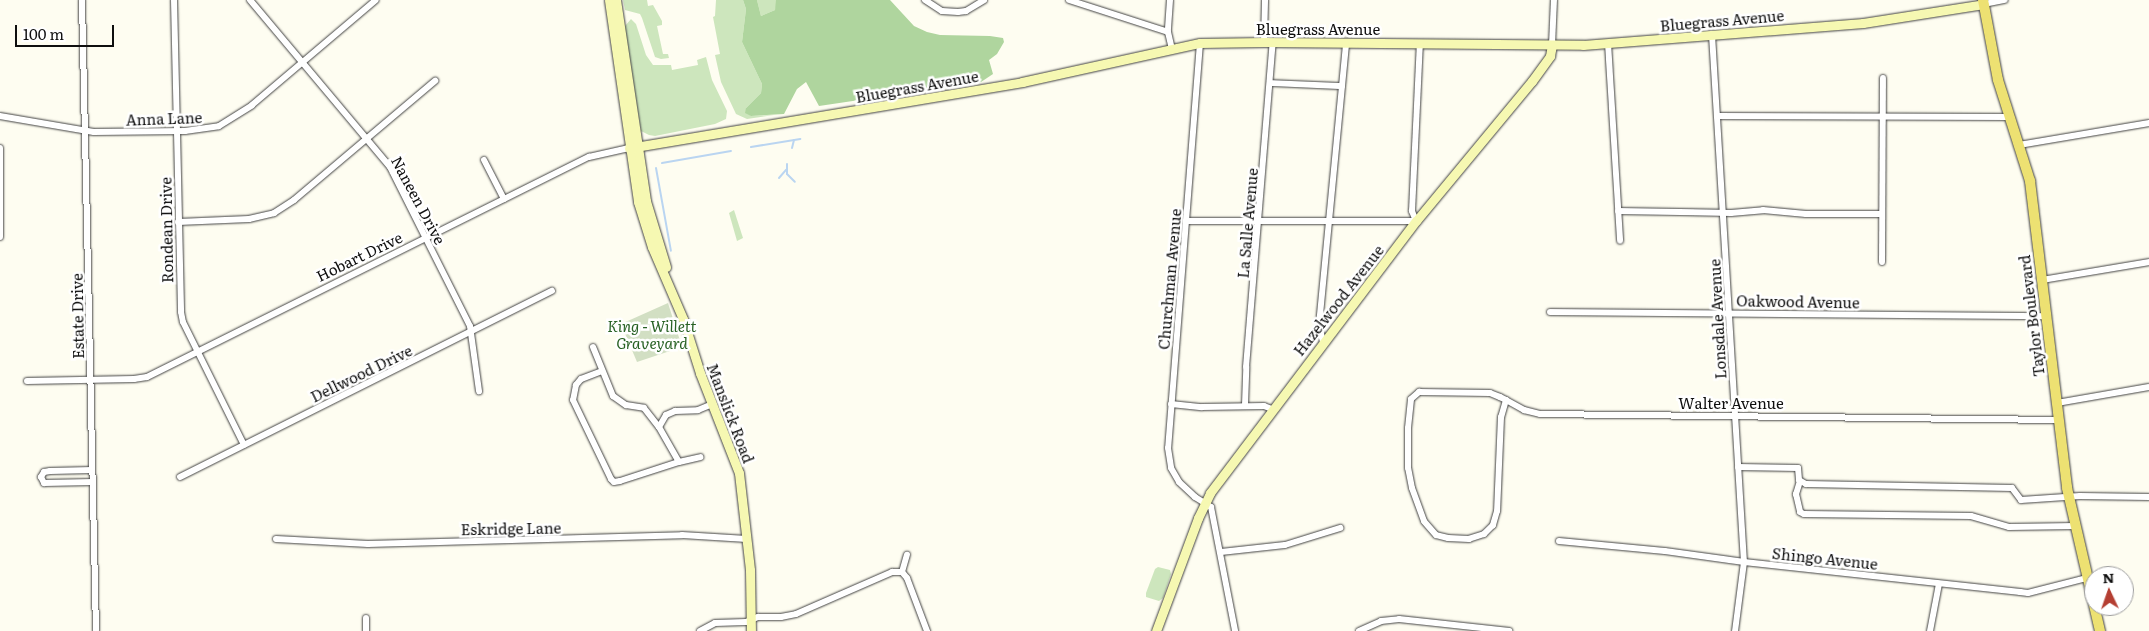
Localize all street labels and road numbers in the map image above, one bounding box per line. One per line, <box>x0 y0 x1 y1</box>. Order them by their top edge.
street label: Bluegrass Avenue <box>1659 6 1785 34</box>
street label: Bluegrass Avenue <box>1256 20 1380 38</box>
street label: Bluegrass Avenue <box>854 66 980 106</box>
street label: Anna Lane <box>125 108 203 128</box>
street label: Naneen Drive <box>388 153 450 247</box>
street label: La Salle Avenue <box>1233 167 1261 279</box>
street label: Rondean Drive <box>156 177 176 283</box>
street label: Churchman Avenue <box>1154 208 1184 350</box>
street label: Hobart Drive <box>313 227 405 285</box>
street label: Hazelwood Avenue <box>1289 241 1387 359</box>
street label: Taylor Boulevard <box>2015 254 2047 378</box>
street label: Lonsdale Avenue <box>1705 258 1729 380</box>
street label: Estate Drive <box>67 273 87 359</box>
street label: Oakwood Avenue <box>1736 291 1860 311</box>
street label: Dellwood Drive <box>307 341 415 405</box>
street label: Manslick Road <box>704 361 758 465</box>
street label: Walter Avenue <box>1678 394 1784 412</box>
street label: Eskridge Lane <box>461 518 561 538</box>
street label: Shingo Avenue <box>1771 543 1879 573</box>

